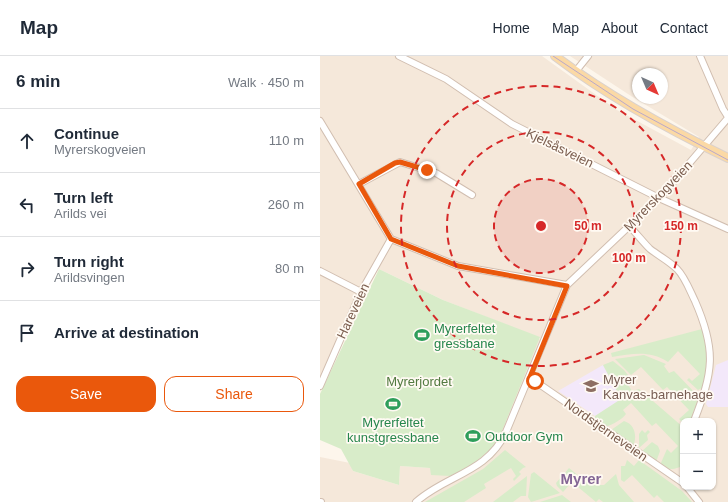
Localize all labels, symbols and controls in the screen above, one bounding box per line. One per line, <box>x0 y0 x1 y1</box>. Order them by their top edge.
text: Map <box>20 17 58 38</box>
text: Home <box>493 20 530 36</box>
text: Map <box>552 20 579 36</box>
text: About <box>601 20 638 36</box>
text: Contact <box>660 20 708 36</box>
north arrow <box>632 68 668 104</box>
text: 6 min <box>16 72 60 91</box>
text: Walk · 450 m <box>228 75 304 90</box>
text: Continue <box>54 125 119 142</box>
street label: Kjelsåsveien <box>524 125 596 171</box>
icon: ahead <box>16 130 38 152</box>
text: 110 m <box>269 133 304 148</box>
text: Myrerskogveien <box>54 142 146 157</box>
street label: Myrerskogveien <box>621 158 695 234</box>
route end <box>418 161 436 179</box>
text: Turn left <box>54 189 113 206</box>
icon: left <box>16 194 38 216</box>
text: 260 m <box>268 197 304 212</box>
text: Arilds vei <box>54 206 107 221</box>
centre of rings <box>534 219 548 233</box>
text: 50 m <box>574 219 602 233</box>
text: 150 m <box>664 219 698 233</box>
text: 100 m <box>612 251 646 265</box>
text: Turn right <box>54 253 124 270</box>
icon: right <box>16 258 38 280</box>
text: 80 m <box>275 261 304 276</box>
text: Arildsvingen <box>54 270 125 285</box>
street label: Hareveien <box>334 281 372 341</box>
place label: Myrerfeltet gressbane <box>434 321 496 351</box>
icon: arrive <box>16 322 38 344</box>
text: Arrive at destination <box>54 324 199 341</box>
sports icon: Myrerfeltet gressbane <box>413 326 431 344</box>
route start <box>526 372 544 390</box>
place label: Myrer Kanvas-barnehage <box>603 372 713 402</box>
park label: Myrerjordet <box>386 374 452 389</box>
button: Save <box>16 376 156 412</box>
button: Share <box>164 376 304 412</box>
school or university icon: Myrer Kanvas-barnehage <box>582 377 600 395</box>
sports icon: Myrerfeltet kunstgressbane <box>384 395 402 413</box>
street label: Nordstjerneveien <box>561 396 651 464</box>
place label: Myrerfeltet kunstgressbane <box>347 415 439 445</box>
map controls <box>680 418 716 490</box>
button: + <box>680 418 716 454</box>
sports icon: Outdoor Gym <box>464 427 482 445</box>
place label: Outdoor Gym <box>485 429 563 444</box>
button: − <box>680 454 716 490</box>
district label: Myrer <box>561 470 602 487</box>

